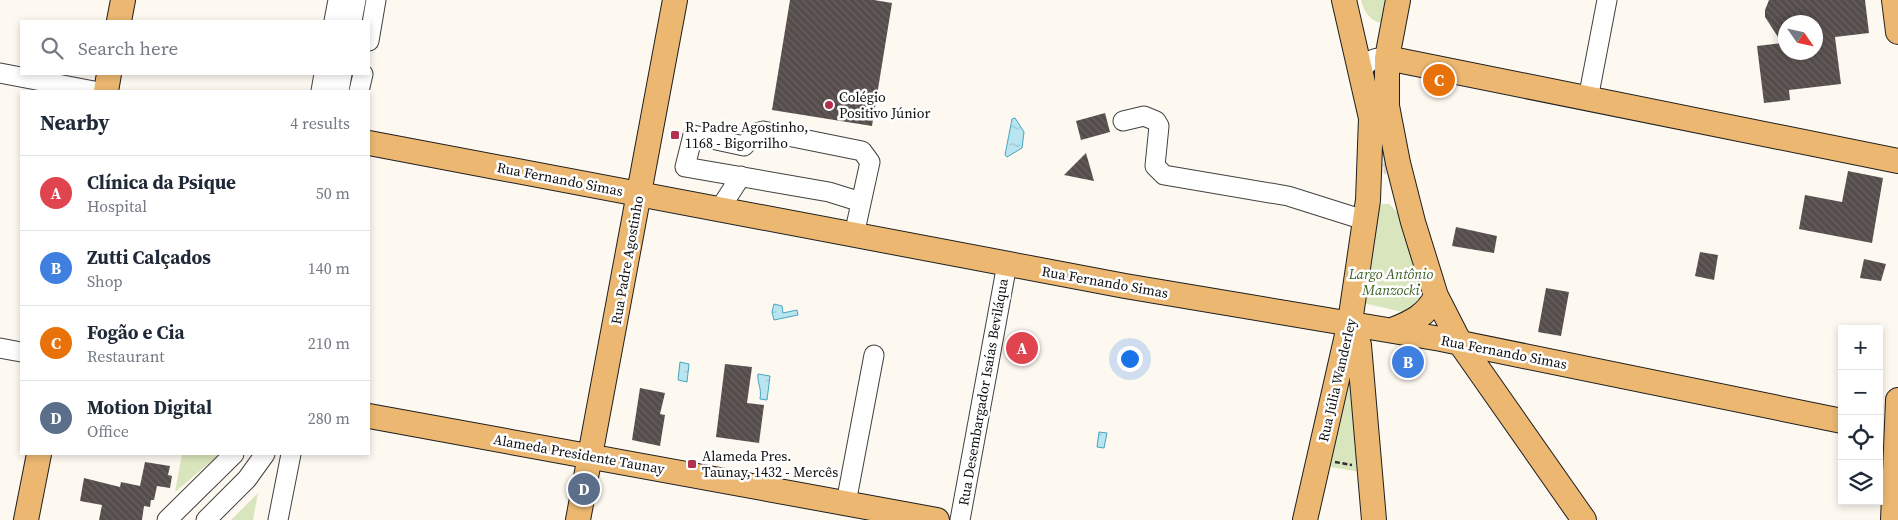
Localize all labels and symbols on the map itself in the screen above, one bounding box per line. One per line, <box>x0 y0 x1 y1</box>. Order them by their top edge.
north arrow <box>1778 15 1823 60</box>
pin: C <box>1423 61 1455 99</box>
place label: Colégio Positivo Júnior <box>839 87 930 123</box>
marker: Colégio Positivo Júnior <box>823 99 835 111</box>
place label: R. Padre Agostinho, 1168 - Bigorrilho <box>685 117 808 153</box>
marker: R. Padre Agostinho, 1168 - Bigorrilho <box>669 129 681 141</box>
street label: Rua Fernando Simas <box>495 157 625 201</box>
street label: Rua Padre Agostinho <box>606 194 648 326</box>
street label: Rua Fernando Simas <box>1040 261 1170 303</box>
park label: Largo Antônio Manzocki <box>1348 264 1433 300</box>
street label: Rua Desembargador Isaías Beviláqua <box>953 276 1013 507</box>
street label: Rua Júlia Wanderley <box>1313 316 1361 444</box>
pin: A <box>1006 329 1038 367</box>
street label: Rua Fernando Simas <box>1439 330 1569 374</box>
pin: B <box>1392 343 1424 381</box>
your location <box>1117 346 1143 372</box>
street label: Alameda Presidente Taunay <box>492 429 667 479</box>
place label: Alameda Pres. Taunay, 1432 - Mercês <box>702 446 838 482</box>
marker: Alameda Pres. Taunay, 1432 - Mercês <box>686 458 698 470</box>
pin: D <box>568 470 600 508</box>

